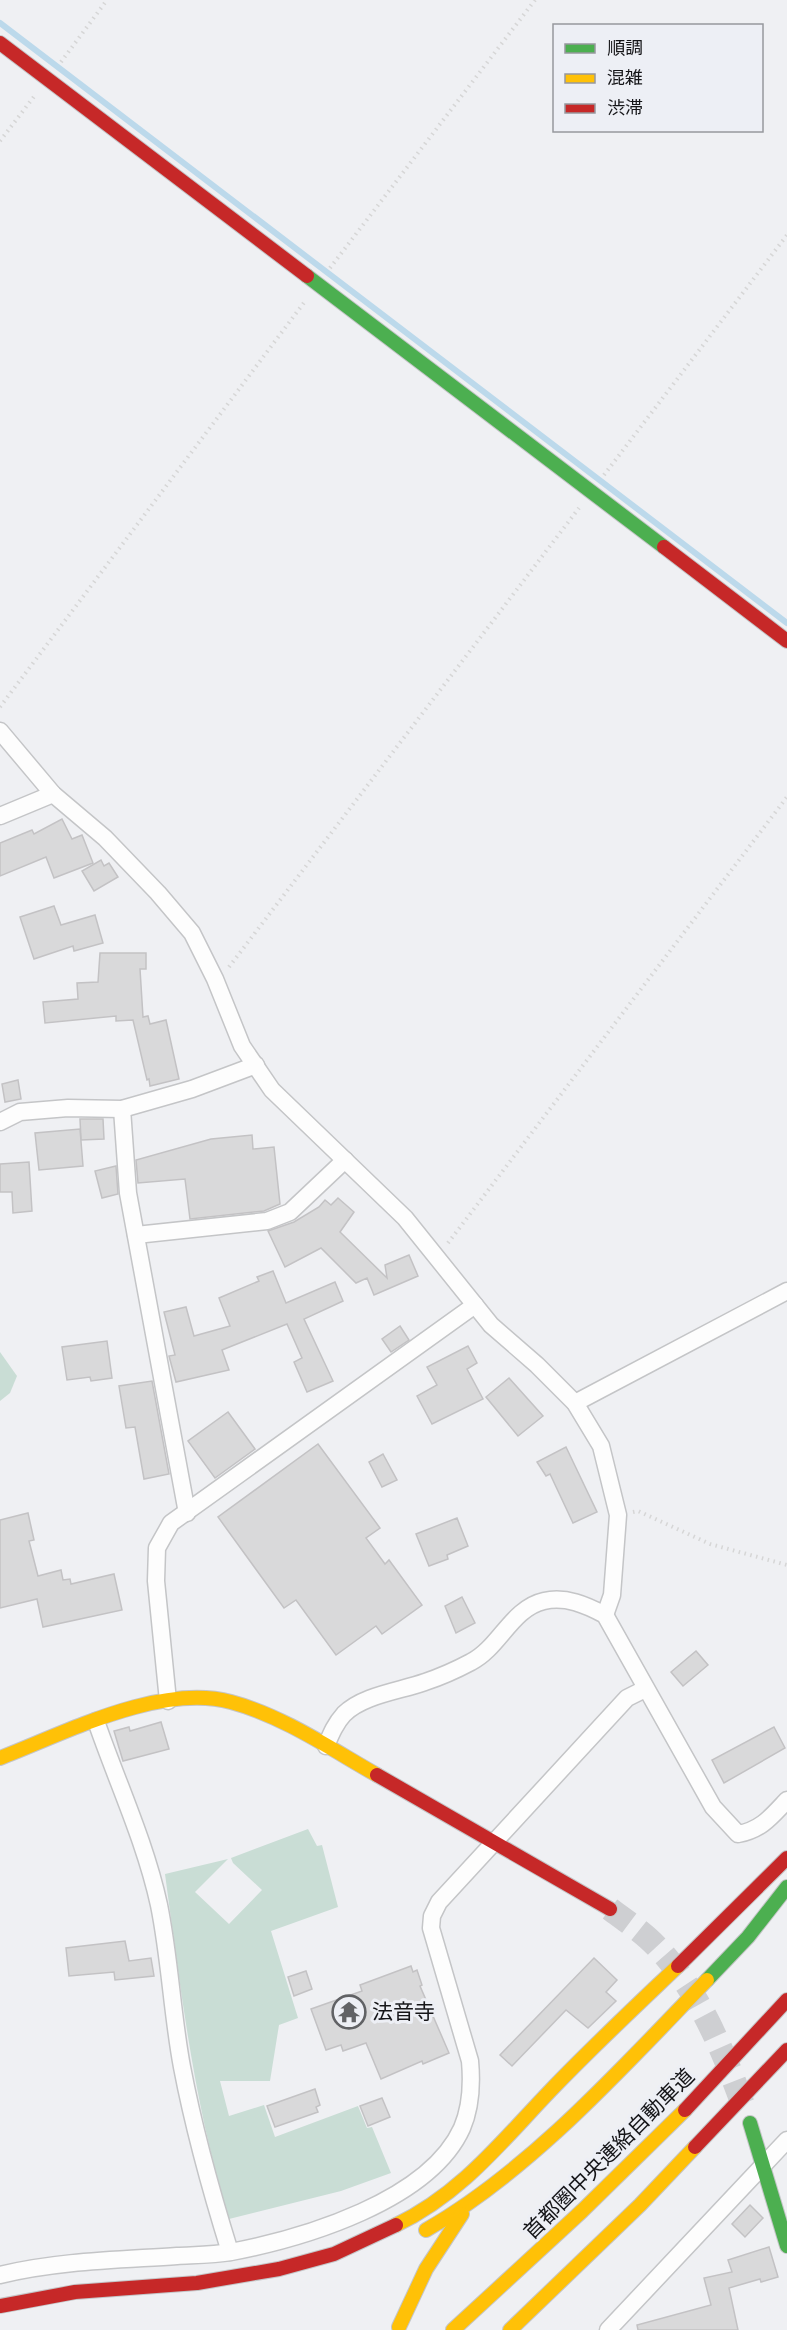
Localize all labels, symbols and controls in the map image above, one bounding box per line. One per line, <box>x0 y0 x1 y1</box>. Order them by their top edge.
legend <box>553 24 763 132</box>
text: 順調 <box>607 36 643 61</box>
text: 混雑 <box>607 66 643 91</box>
text: 渋滞 <box>607 96 643 121</box>
temple icon: 法音寺 <box>331 1994 367 2030</box>
place label: 法音寺 <box>372 1997 435 2027</box>
street label: 首都圏中央連絡自動車道 <box>517 2062 701 2246</box>

